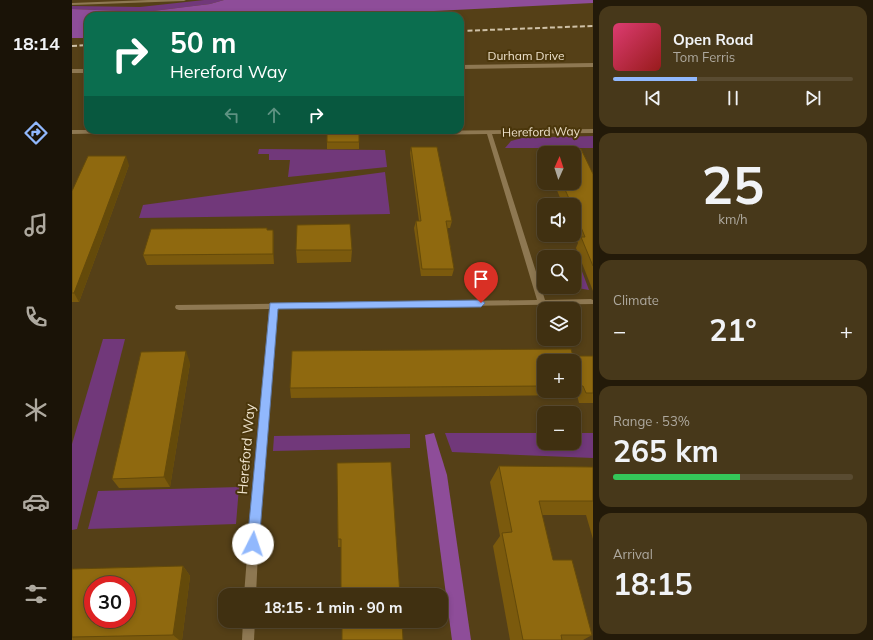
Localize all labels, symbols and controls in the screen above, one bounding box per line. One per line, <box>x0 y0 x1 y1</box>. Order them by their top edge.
text: 50 m <box>170 25 236 60</box>
icon: right <box>104 28 156 80</box>
text: Open Road <box>673 30 753 49</box>
text: 18:14 <box>12 32 60 55</box>
street label: Durham Drive <box>487 48 565 63</box>
text: Tom Ferris <box>673 49 735 65</box>
text: Hereford Way <box>170 60 287 83</box>
icon: previous <box>642 87 664 109</box>
icon: pause <box>722 87 744 109</box>
icon: next <box>802 87 824 109</box>
icon: left <box>221 104 243 126</box>
icon: ahead <box>263 104 285 126</box>
icon: right <box>305 104 327 126</box>
icon: directions <box>22 119 50 147</box>
street label: Hereford Way <box>502 123 581 140</box>
north arrow <box>537 146 581 190</box>
map controls <box>537 146 581 450</box>
text: 25 <box>702 152 764 217</box>
button: sound <box>537 198 581 242</box>
icon: music <box>22 211 50 239</box>
text: km/h <box>718 211 748 227</box>
button: search <box>537 250 581 294</box>
pin <box>464 262 498 303</box>
icon: arrive <box>470 268 492 290</box>
text: Climate <box>613 292 659 308</box>
button: layers <box>537 302 581 346</box>
icon: phone <box>22 303 50 331</box>
text: 21° <box>709 311 757 349</box>
text: − <box>613 317 626 345</box>
text: + <box>840 317 853 345</box>
button: + <box>537 354 581 398</box>
icon: climate <box>22 396 50 424</box>
street label: Hereford Way <box>233 402 259 495</box>
button: − <box>537 406 581 450</box>
text: Range · 53% <box>613 413 690 429</box>
text: 265 km <box>613 432 719 470</box>
icon: car <box>22 488 50 516</box>
position arrow <box>232 523 274 565</box>
text: Arrival <box>613 546 653 562</box>
text: 18:15 <box>613 565 692 603</box>
speed limit sign: 30 <box>84 576 136 628</box>
icon: filters <box>22 580 50 608</box>
text: 18:15 · 1 min · 90 m <box>264 598 402 617</box>

